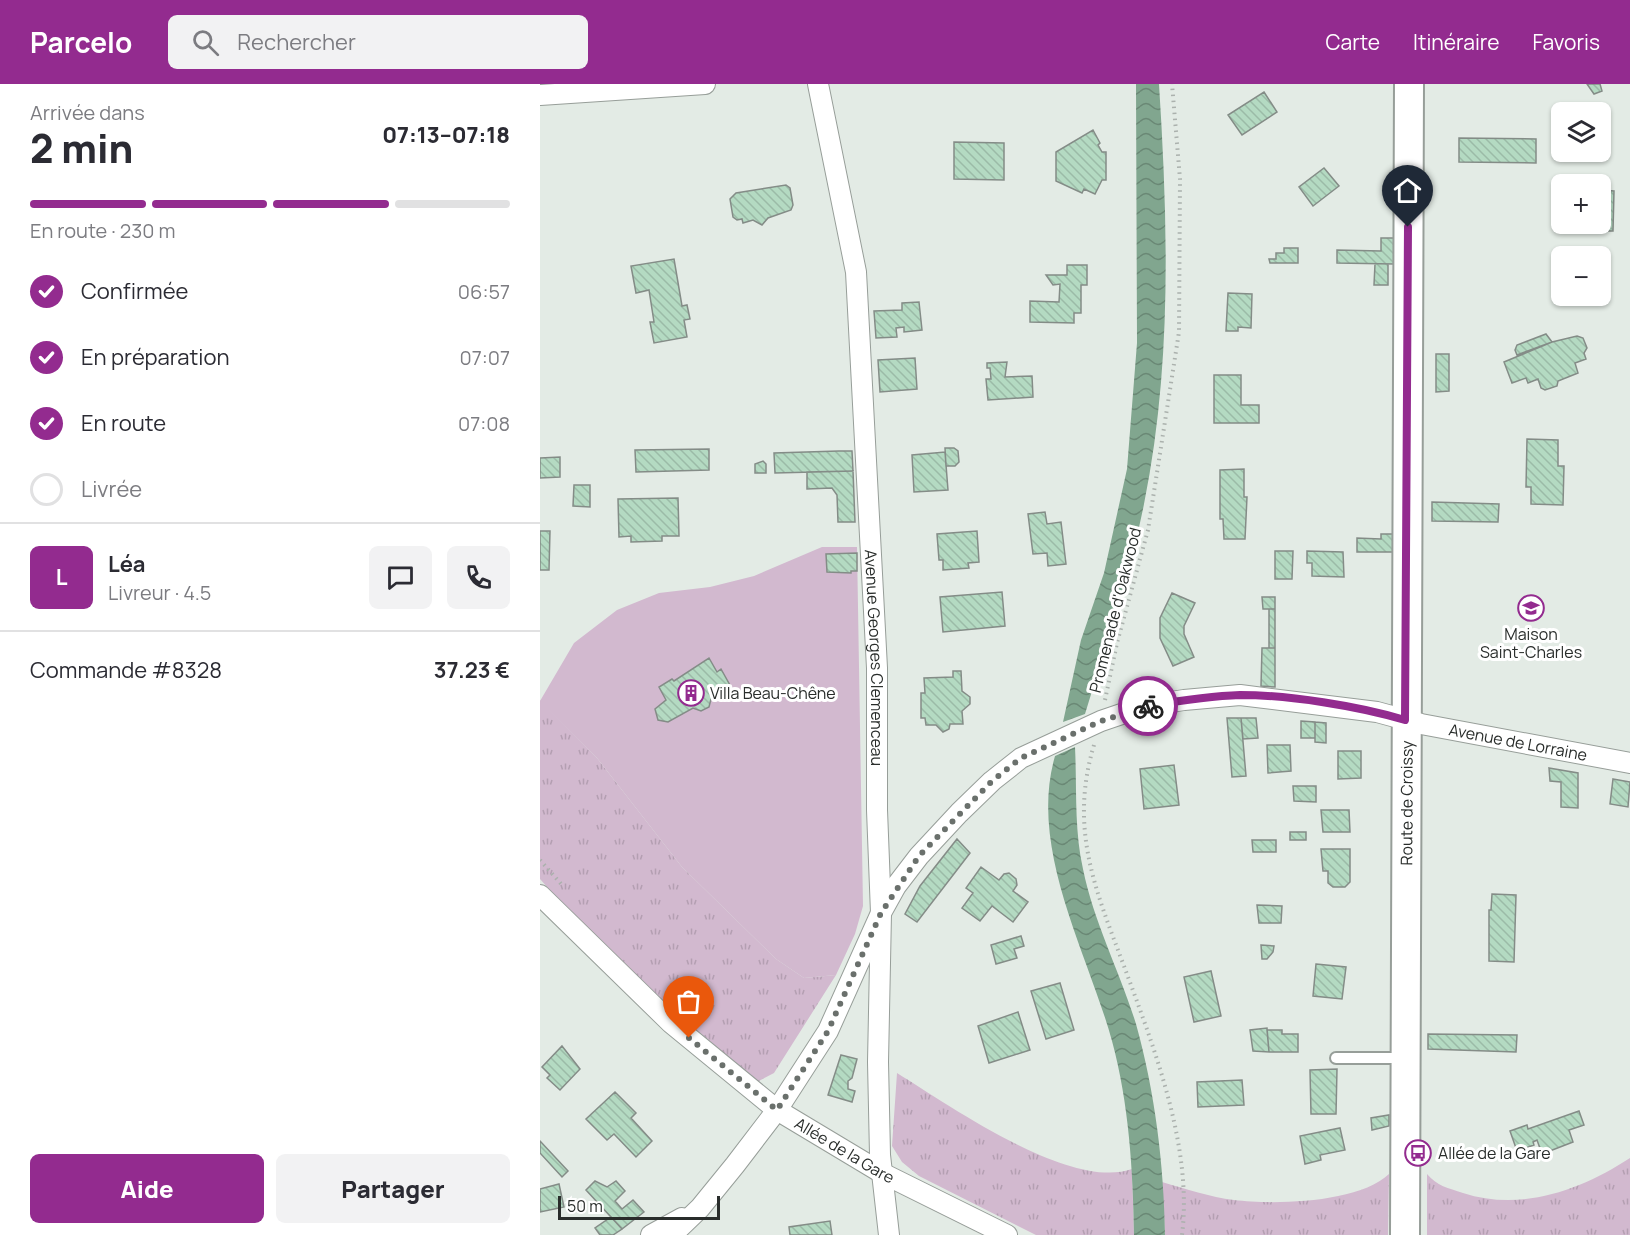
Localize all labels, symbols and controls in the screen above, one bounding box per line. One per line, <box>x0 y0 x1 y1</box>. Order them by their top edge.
search box <box>168 15 588 69</box>
text: Parcelo <box>30 23 132 61</box>
icon: search <box>189 26 222 59</box>
text: Rechercher <box>237 27 356 57</box>
text: Carte <box>1326 28 1380 56</box>
text: Itinéraire <box>1413 28 1499 56</box>
text: Favoris <box>1532 28 1600 56</box>
text: Arrivée dans <box>30 99 145 126</box>
map controls <box>1551 102 1611 306</box>
button: layers <box>1551 102 1611 162</box>
text: 07:13–07:18 <box>382 120 510 150</box>
text: 2 min <box>30 121 133 175</box>
pin <box>1382 165 1433 227</box>
icon: home <box>1391 174 1424 207</box>
button: + <box>1551 174 1611 234</box>
text: En route · 230 m <box>30 217 175 244</box>
button: − <box>1551 246 1611 306</box>
icon: check <box>30 275 63 308</box>
text: Confirmée <box>81 276 188 306</box>
text: 06:57 <box>458 278 510 305</box>
icon: check <box>30 341 63 374</box>
text: En préparation <box>81 342 229 372</box>
text: 07:07 <box>460 344 510 371</box>
icon: check <box>30 407 63 440</box>
text: En route <box>81 408 166 438</box>
text: 07:08 <box>458 410 510 437</box>
text: Livrée <box>81 474 142 504</box>
street label: Promenade d'Oakwood <box>1084 525 1146 695</box>
button: chat <box>369 546 432 609</box>
button: phone <box>447 546 510 609</box>
text: Léa <box>108 549 145 579</box>
street label: Avenue Georges Clemenceau <box>860 549 888 766</box>
text: L <box>56 562 67 592</box>
text: Livreur · 4.5 <box>108 579 211 606</box>
school or university icon: Maison Saint-Charles <box>1516 593 1546 623</box>
place label: Maison Saint-Charles <box>1480 623 1582 663</box>
text: Commande #8328 <box>30 655 222 685</box>
text: 37.23 € <box>434 655 510 685</box>
courier <box>1118 676 1178 736</box>
building icon: Villa Beau-Chêne <box>676 678 706 708</box>
place label: Villa Beau-Chêne <box>710 682 836 704</box>
icon: bike <box>1132 690 1165 723</box>
street label: Avenue de Lorraine <box>1447 718 1589 766</box>
street label: Route de Croissy <box>1395 740 1418 866</box>
pin <box>663 976 714 1038</box>
icon: bag <box>672 985 705 1018</box>
street label: Allée de la Gare <box>791 1112 898 1188</box>
bus stop icon: Allée de la Gare <box>1403 1138 1433 1168</box>
place label: Allée de la Gare <box>1438 1142 1551 1164</box>
button: Aide <box>30 1154 264 1223</box>
button: Partager <box>276 1154 510 1223</box>
scale bar <box>558 1193 720 1220</box>
text: 50 m <box>567 1195 603 1217</box>

